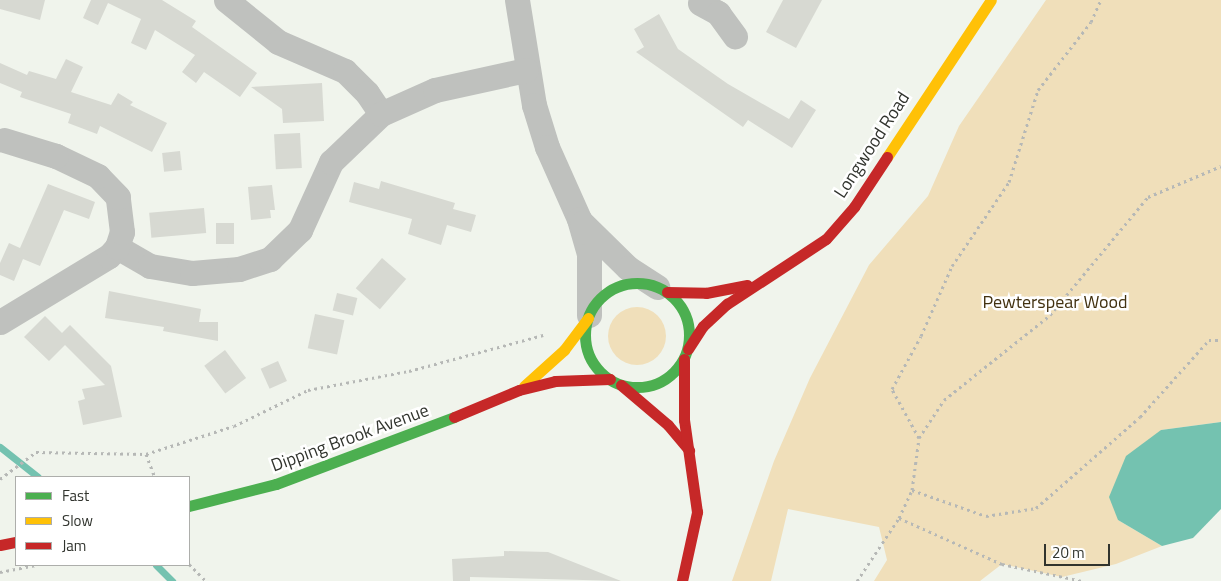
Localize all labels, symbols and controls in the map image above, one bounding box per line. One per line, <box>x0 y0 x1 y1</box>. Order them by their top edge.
street label: Longwood Road <box>830 88 914 202</box>
park label: Pewterspear Wood <box>982 291 1128 313</box>
street label: Dipping Brook Avenue <box>268 399 432 477</box>
legend <box>15 476 190 566</box>
text: Fast <box>62 484 89 507</box>
text: Slow <box>62 509 93 532</box>
text: Jam <box>62 534 86 557</box>
scale bar <box>1046 534 1112 566</box>
text: 20 m <box>1052 541 1085 564</box>

